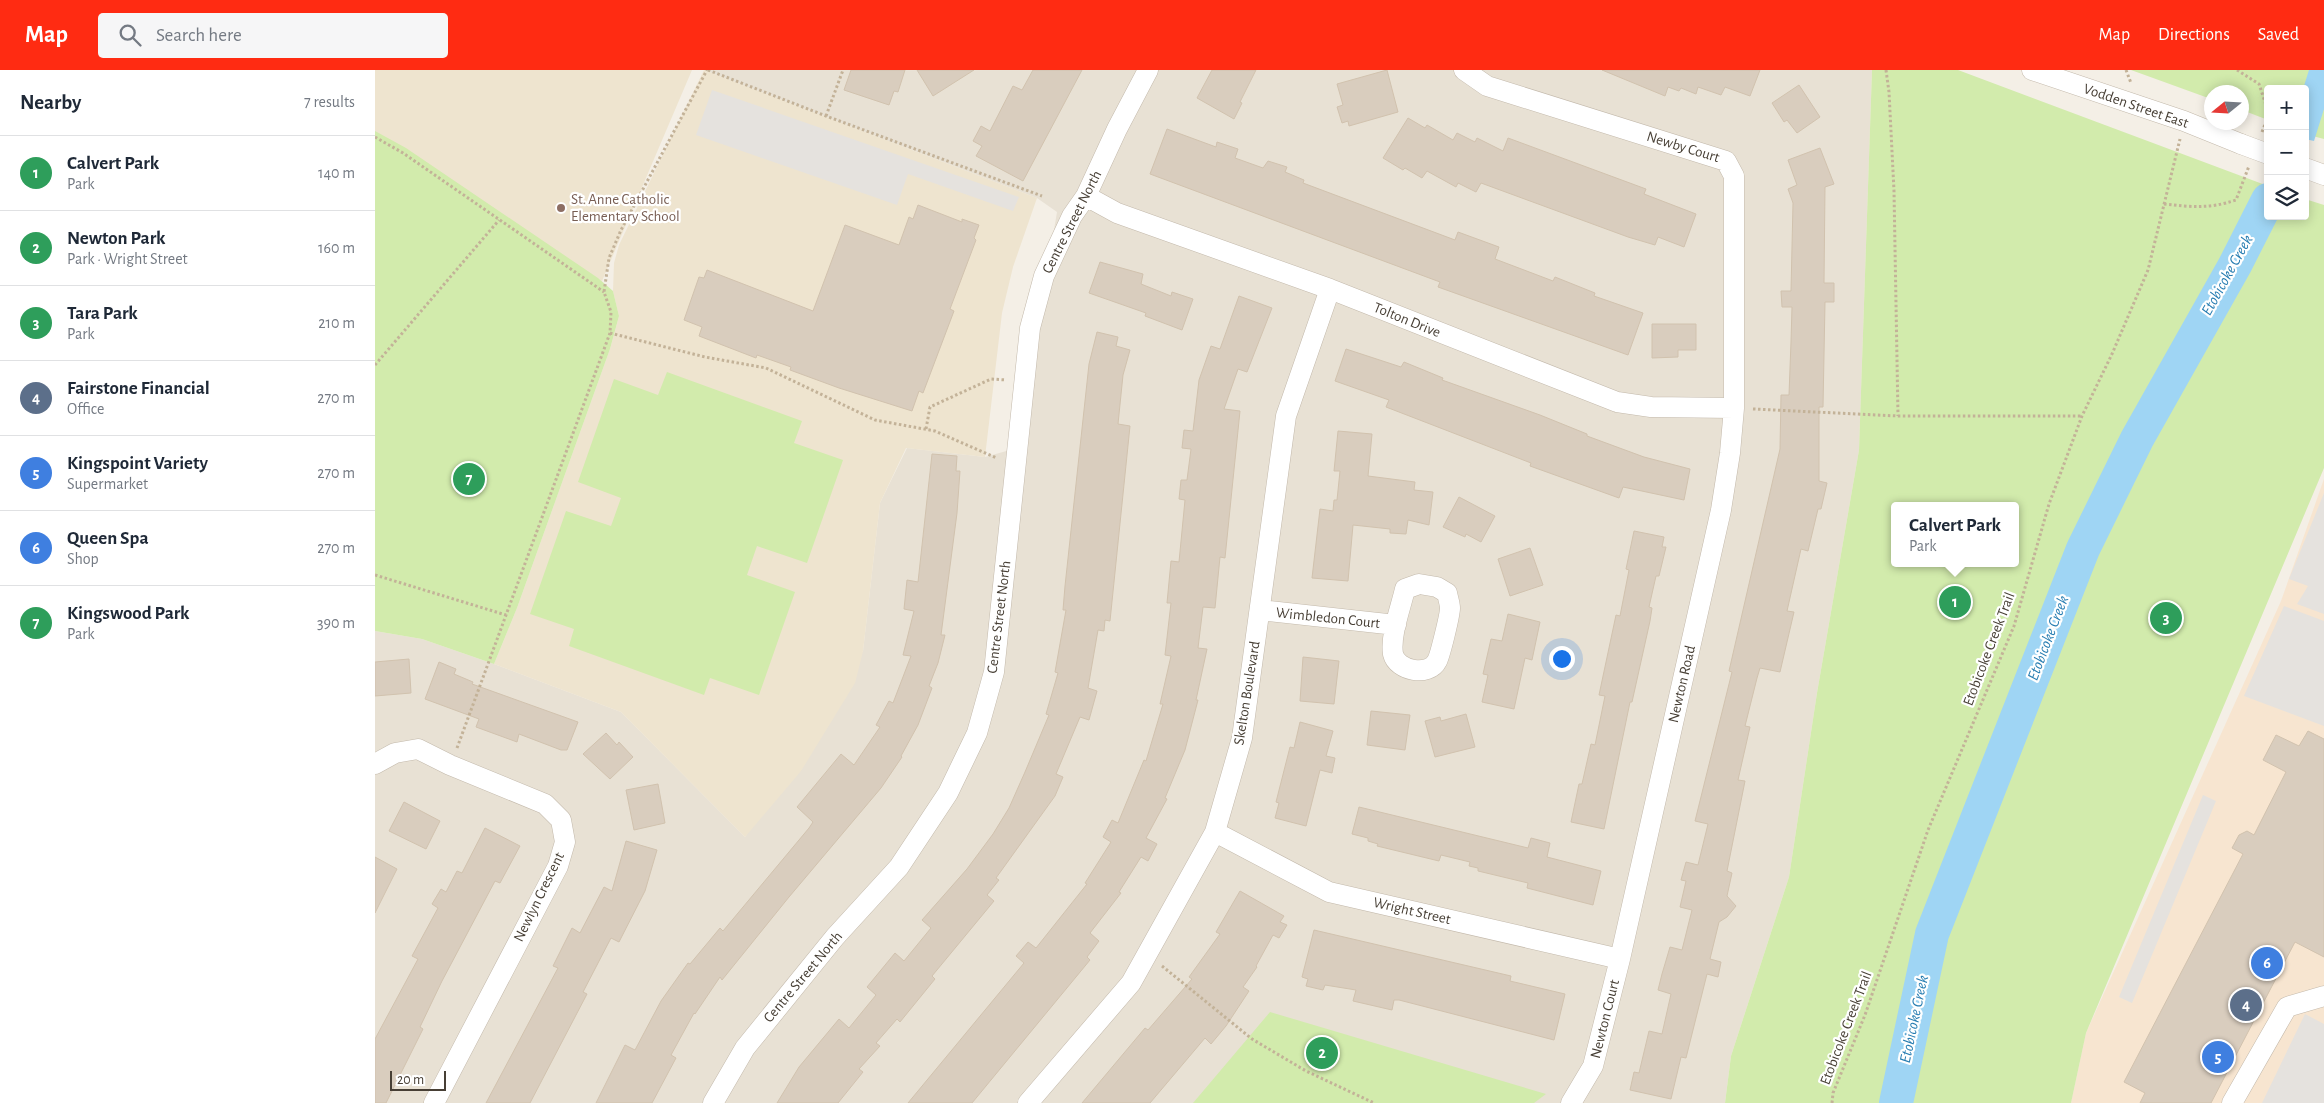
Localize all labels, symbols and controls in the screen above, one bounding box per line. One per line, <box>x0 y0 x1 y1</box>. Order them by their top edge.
search box <box>98 13 448 58</box>
icon: search <box>116 21 144 49</box>
text: Map <box>25 23 68 47</box>
text: Search here <box>156 26 242 45</box>
text: Map <box>2099 26 2130 44</box>
text: Directions <box>2158 26 2230 44</box>
text: Saved <box>2258 26 2299 44</box>
street label: Vodden Street East <box>2082 81 2191 131</box>
north arrow <box>2204 85 2249 130</box>
map controls <box>2264 85 2309 220</box>
button: + <box>2264 85 2309 130</box>
text: Nearby <box>20 92 81 113</box>
text: 7 results <box>304 94 355 110</box>
street label: Newby Court <box>1645 129 1721 165</box>
button: − <box>2264 130 2309 175</box>
text: Calvert Park <box>67 154 159 173</box>
text: 1 <box>33 165 39 181</box>
text: 140 m <box>318 165 355 181</box>
street label: Centre Street North <box>1040 168 1104 276</box>
button: layers <box>2264 175 2309 220</box>
text: Park <box>67 176 95 192</box>
place label: St. Anne Catholic Elementary School <box>571 192 680 224</box>
marker: St. Anne Catholic Elementary School <box>555 202 567 214</box>
text: Newton Park <box>67 229 165 248</box>
water label: Etobicoke Creek <box>2198 232 2256 318</box>
text: 2 <box>32 240 40 256</box>
text: 160 m <box>318 240 355 256</box>
text: Park · Wright Street <box>67 251 188 267</box>
street label: Tolton Drive <box>1371 300 1443 340</box>
text: Tara Park <box>67 304 138 323</box>
text: 3 <box>33 315 39 331</box>
text: 210 m <box>318 315 355 331</box>
text: Park <box>67 326 95 342</box>
text: Fairstone Financial <box>67 379 210 398</box>
text: 4 <box>32 390 40 406</box>
text: 270 m <box>317 390 355 406</box>
text: Office <box>67 401 104 417</box>
text: Kingspoint Variety <box>67 454 208 473</box>
pin: 7 <box>453 460 485 498</box>
text: 5 <box>33 465 39 481</box>
text: 270 m <box>317 465 355 481</box>
text: Supermarket <box>67 476 148 492</box>
popup <box>1891 502 2019 567</box>
text: Calvert Park <box>1909 516 2001 535</box>
text: Queen Spa <box>67 529 149 548</box>
text: Park <box>1909 538 1937 554</box>
text: 6 <box>32 540 40 556</box>
text: 270 m <box>317 540 355 556</box>
text: Shop <box>67 551 99 567</box>
street label: Centre Street North <box>985 560 1013 674</box>
pin: 1 <box>1939 583 1971 621</box>
street label: Etobicoke Creek Trail <box>1960 590 2018 708</box>
water label: Etobicoke Creek <box>2025 593 2071 683</box>
pin: 3 <box>2150 599 2182 637</box>
text: Kingswood Park <box>67 604 190 623</box>
street label: Wimbledon Court <box>1275 605 1381 631</box>
text: 7 <box>33 615 39 631</box>
text: 390 m <box>317 615 355 631</box>
text: Park <box>67 626 95 642</box>
street label: Skelton Boulevard <box>1231 640 1263 746</box>
street label: Newton Road <box>1666 644 1698 724</box>
your location <box>1549 646 1575 672</box>
street label: Newlyn Crescent <box>511 850 567 944</box>
street label: Wright Street <box>1372 895 1452 927</box>
street label: Centre Street North <box>761 929 845 1025</box>
pin: 6 <box>2251 944 2283 982</box>
street label: Etobicoke Creek Trail <box>1817 969 1875 1087</box>
water label: Etobicoke Creek <box>1897 974 1931 1064</box>
street label: Newton Court <box>1588 978 1622 1060</box>
pin: 4 <box>2230 986 2262 1024</box>
pin: 2 <box>1306 1034 1338 1072</box>
pin: 5 <box>2202 1038 2234 1076</box>
scale bar <box>390 1068 446 1091</box>
text: 20 m <box>397 1073 424 1087</box>

